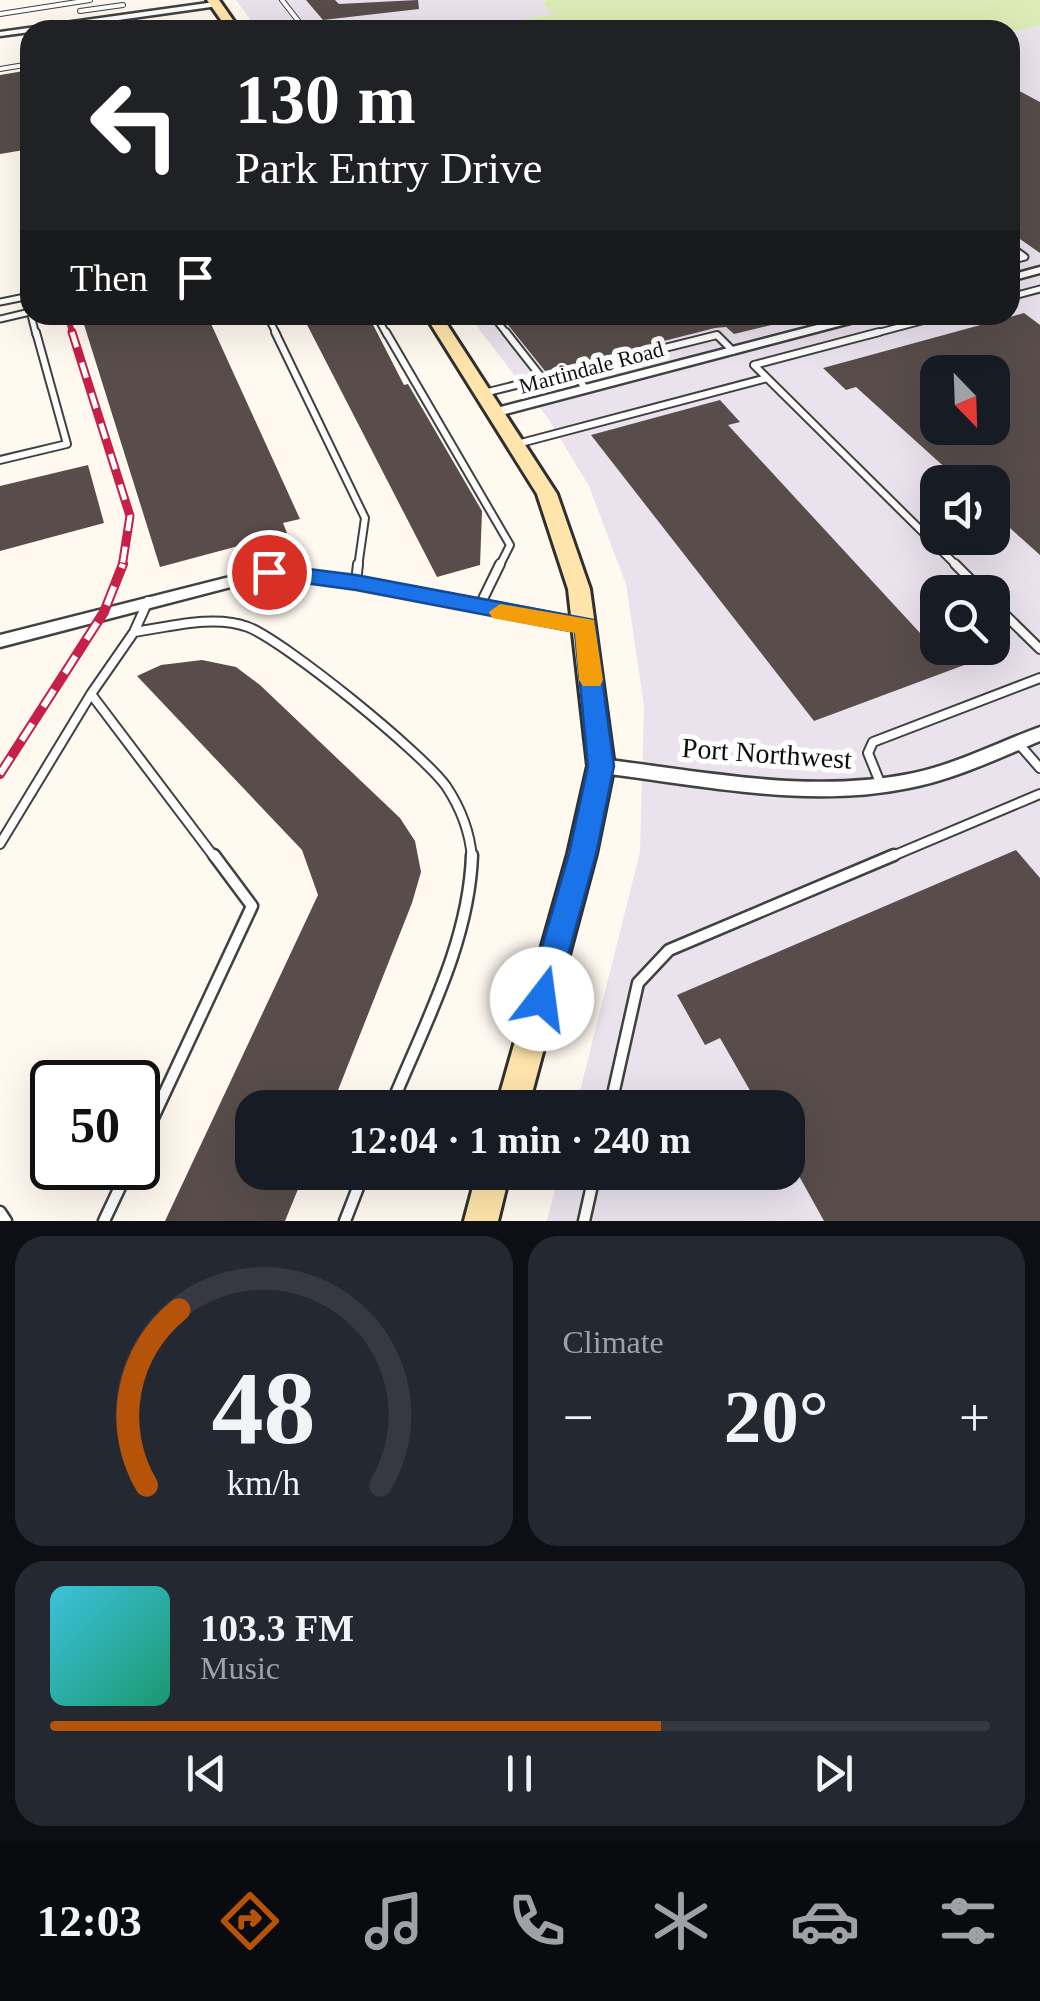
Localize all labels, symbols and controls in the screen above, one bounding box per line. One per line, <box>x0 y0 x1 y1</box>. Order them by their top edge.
icon: left <box>70 60 200 190</box>
text: 130 m <box>235 61 416 138</box>
text: Park Entry Drive <box>235 143 542 193</box>
icon: arrive <box>168 250 223 305</box>
text: Then <box>70 257 148 299</box>
street label: Martindale Road <box>516 336 666 399</box>
north arrow <box>920 355 1010 445</box>
map controls <box>920 355 1010 665</box>
button: sound <box>920 465 1010 555</box>
pin <box>227 530 312 615</box>
icon: arrive <box>242 545 297 600</box>
button: search <box>920 575 1010 665</box>
street label: Port Northwest <box>681 732 853 775</box>
position arrow <box>490 947 594 1051</box>
speed limit sign: 50 <box>30 1060 160 1190</box>
text: 12:04 · 1 min · 240 m <box>349 1119 691 1161</box>
text: Climate <box>563 1324 664 1360</box>
text: 48 <box>212 1350 316 1465</box>
text: 20° <box>724 1375 829 1458</box>
text: − <box>563 1387 594 1448</box>
text: + <box>959 1387 990 1448</box>
text: km/h <box>227 1463 301 1503</box>
text: 103.3 FM <box>200 1607 354 1649</box>
text: Music <box>200 1650 280 1686</box>
icon: previous <box>179 1746 234 1801</box>
icon: pause <box>492 1746 547 1801</box>
icon: next <box>806 1746 861 1801</box>
icon: directions <box>215 1886 285 1956</box>
icon: music <box>359 1886 429 1956</box>
icon: phone <box>502 1886 572 1956</box>
icon: climate <box>646 1886 716 1956</box>
icon: car <box>790 1886 860 1956</box>
icon: filters <box>933 1886 1003 1956</box>
text: 12:03 <box>37 1896 142 1946</box>

